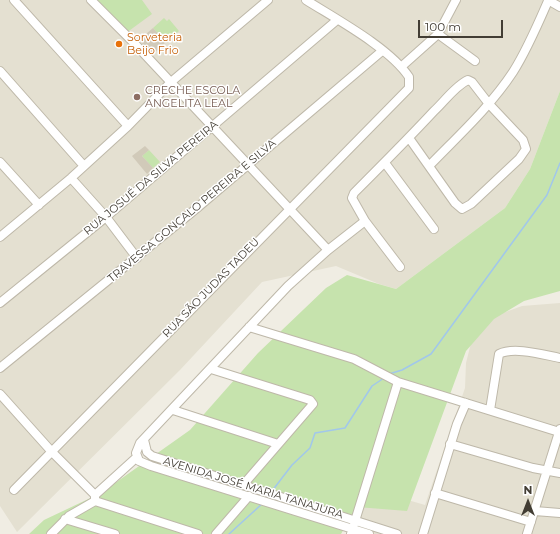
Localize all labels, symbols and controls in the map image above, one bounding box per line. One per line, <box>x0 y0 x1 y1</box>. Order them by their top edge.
scale bar <box>420 12 505 38</box>
text: 100 m <box>425 19 461 34</box>
place label: Sorveteria Beijo Frio <box>127 31 182 57</box>
marker: Sorveteria Beijo Frio <box>114 39 124 49</box>
place label: CRECHE ESCOLA ANGELITA LEAL <box>145 84 240 110</box>
marker: CRECHE ESCOLA ANGELITA LEAL <box>132 92 142 102</box>
street label: RUA JOSUÉ DA SILVA PEREIRA <box>81 118 221 238</box>
street label: TRAVESSA GONÇALO PEREIRA E SILVA <box>105 137 279 285</box>
street label: RUA SÃO JUDAS TADEU <box>160 235 262 341</box>
street label: AVENIDA JOSÉ MARIA TANAJURA <box>161 454 345 522</box>
north arrow <box>508 482 548 522</box>
text: N <box>524 483 532 497</box>

